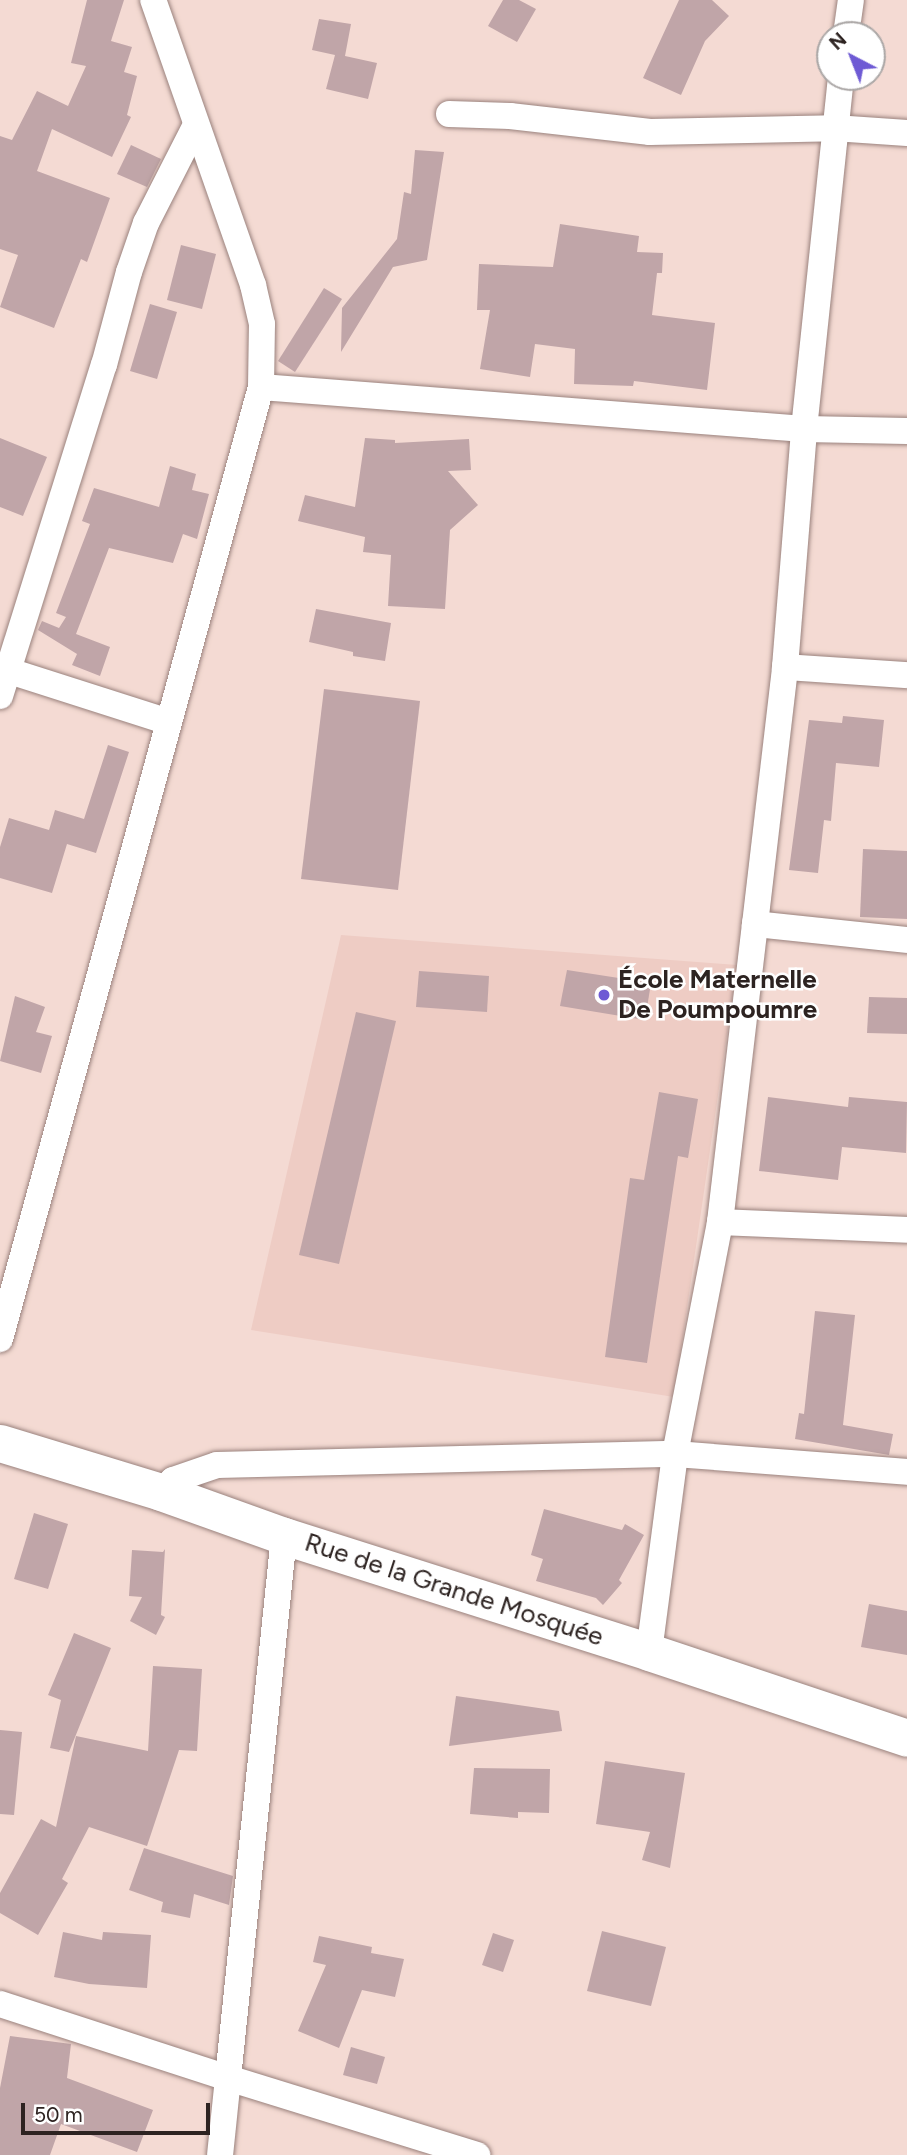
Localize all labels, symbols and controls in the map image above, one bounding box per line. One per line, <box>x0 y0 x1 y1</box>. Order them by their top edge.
north arrow <box>816 21 886 91</box>
text: N <box>825 28 851 55</box>
place label: École Maternelle De Poumpoumre <box>618 964 817 1026</box>
marker: École Maternelle De Poumpoumre <box>596 987 612 1003</box>
street label: Rue de la Grande Mosquée <box>301 1527 607 1653</box>
scale bar <box>24 2088 214 2132</box>
text: 50 m <box>34 2102 83 2127</box>

